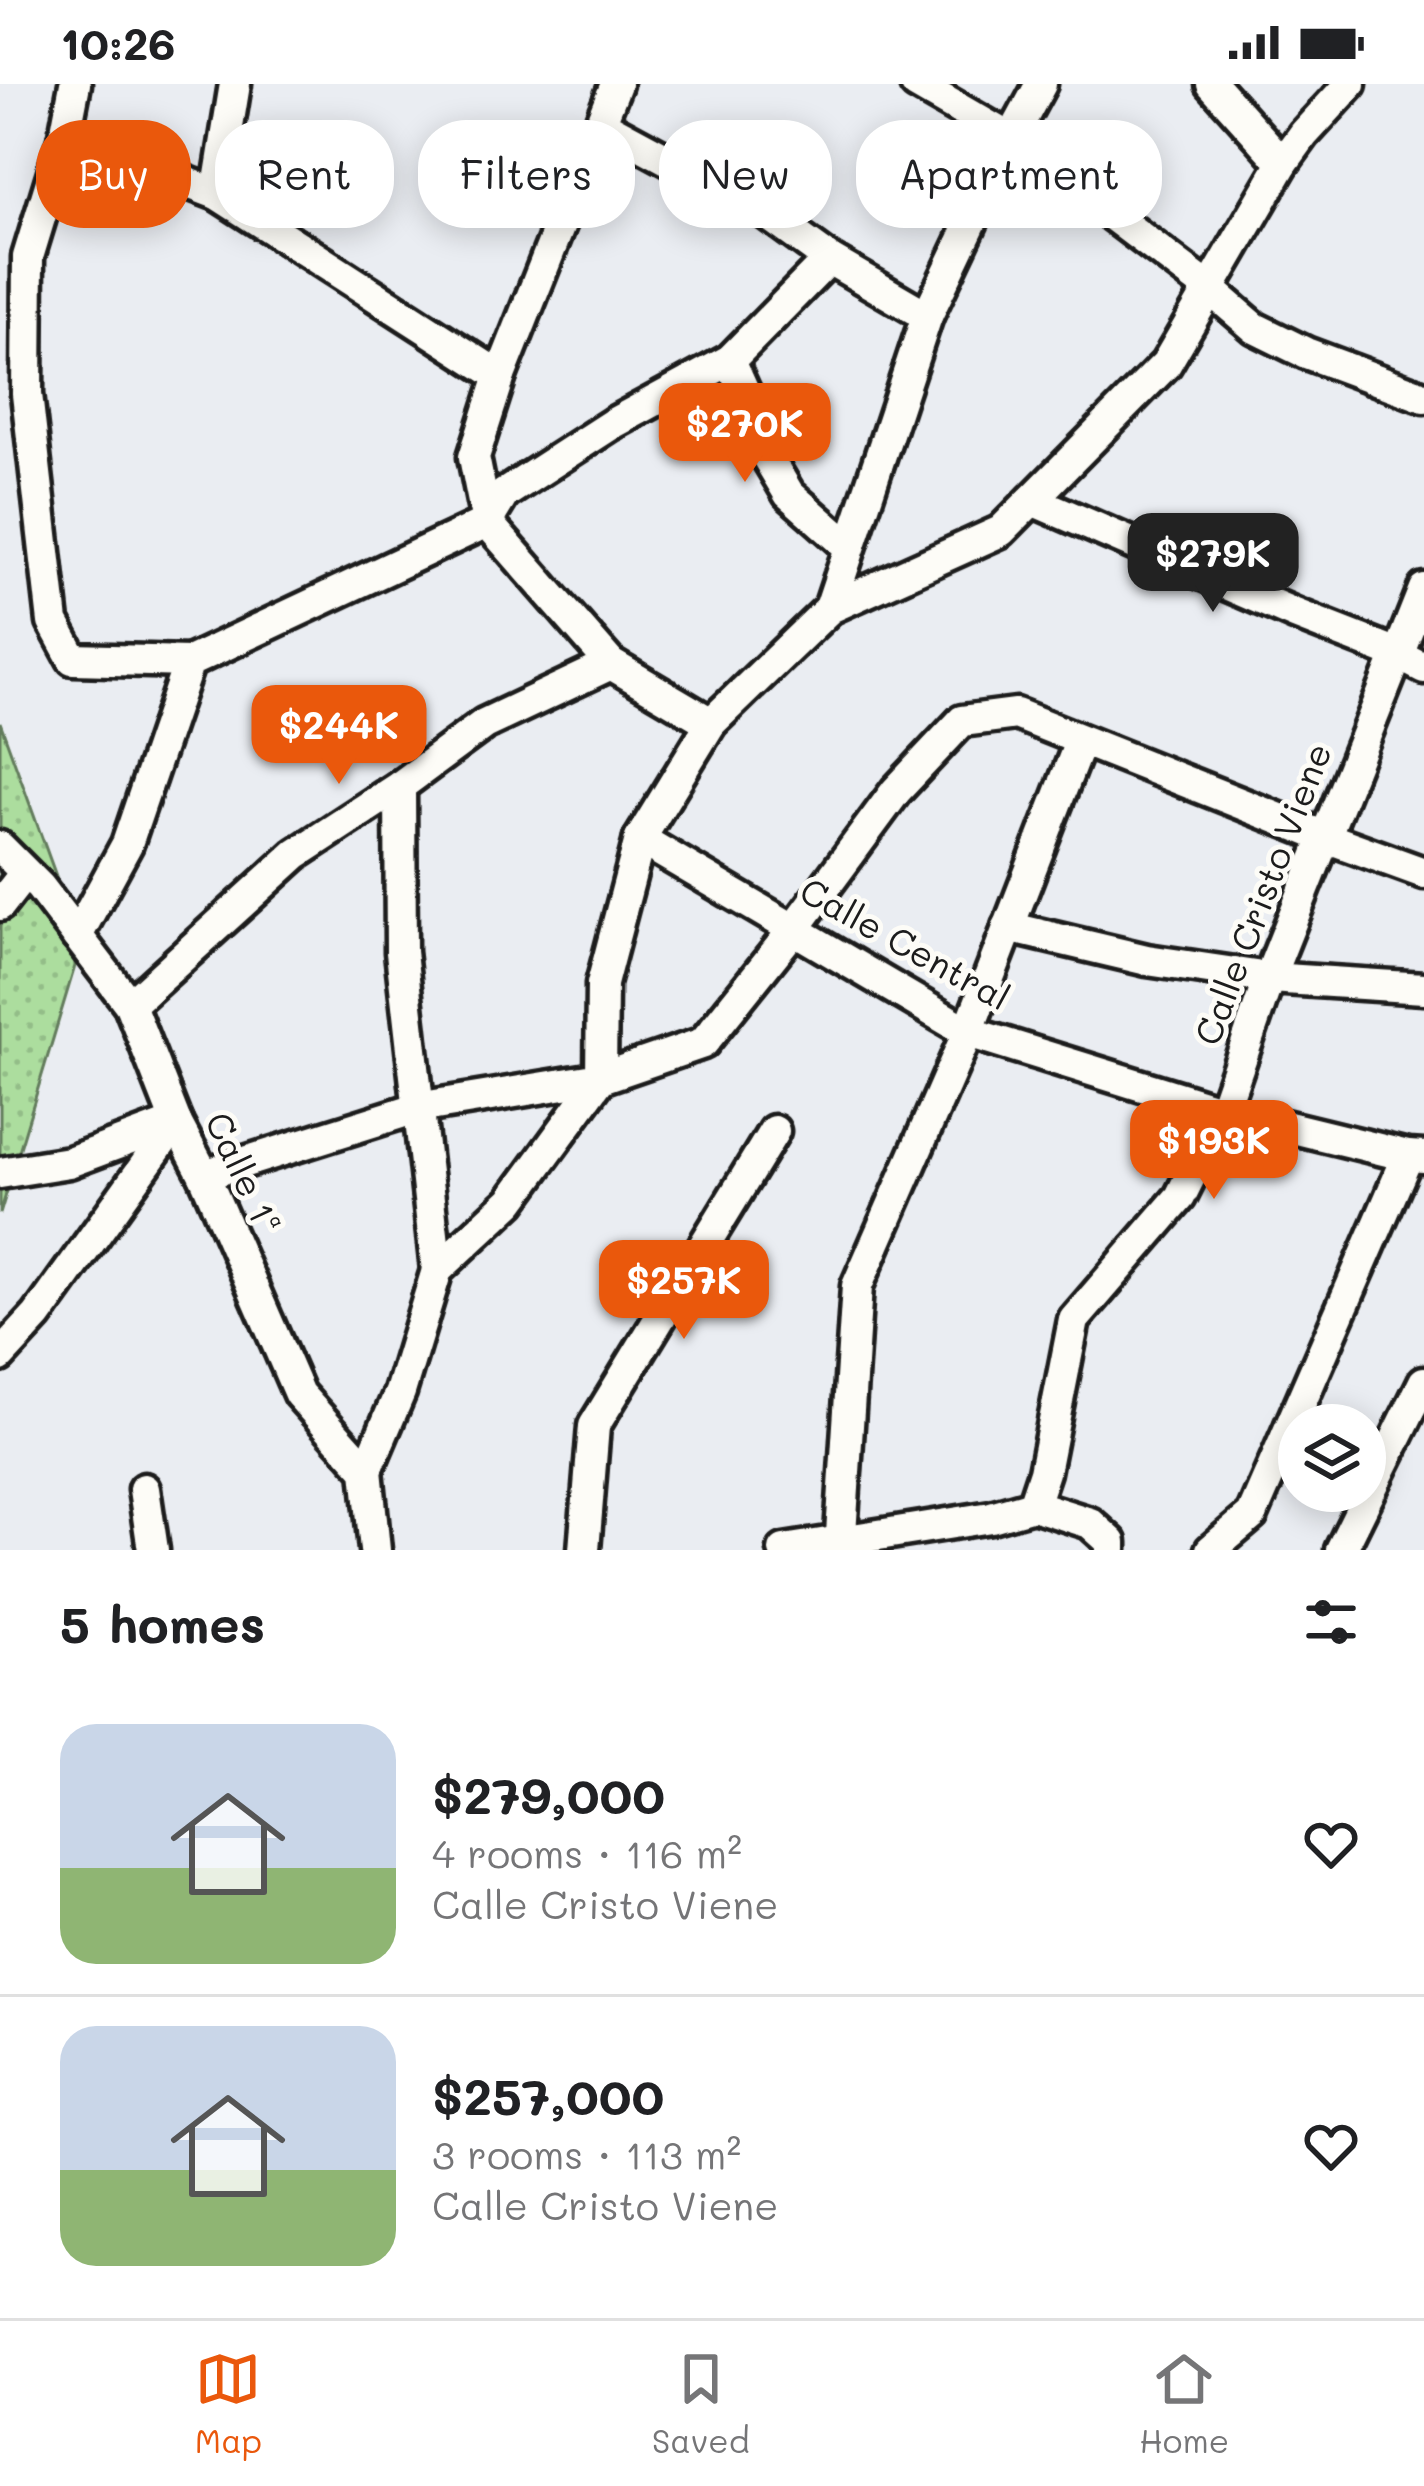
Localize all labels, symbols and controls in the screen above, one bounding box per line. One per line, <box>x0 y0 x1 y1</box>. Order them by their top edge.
text: 10:26 <box>60 13 176 71</box>
chip: Buy <box>36 120 191 228</box>
chip: Rent <box>215 120 394 228</box>
chip: Filters <box>418 120 635 228</box>
chip: New <box>659 120 832 228</box>
chip: Apartment <box>856 120 1162 228</box>
pin: $270K <box>661 383 829 485</box>
text: $270K <box>686 396 804 447</box>
pin: $279K <box>1129 513 1297 615</box>
text: $279K <box>1155 526 1271 577</box>
pin: $244K <box>255 685 423 787</box>
text: $244K <box>278 698 400 749</box>
street label: Calle Cristo Viene <box>1182 736 1341 1051</box>
street label: Calle Central <box>792 866 1019 1020</box>
pin: $193K <box>1130 1100 1298 1202</box>
street label: Calle 1ª <box>196 1104 293 1241</box>
text: $193K <box>1157 1113 1271 1164</box>
pin: $257K <box>600 1240 768 1342</box>
text: $257K <box>626 1253 742 1304</box>
map controls <box>1278 1404 1386 1512</box>
button: layers <box>1278 1404 1386 1512</box>
text: 5 homes <box>60 1589 265 1656</box>
icon: filters <box>1298 1589 1364 1655</box>
text: $279,000 <box>432 1760 665 1827</box>
icon: home <box>156 1772 300 1916</box>
icon: heart <box>1298 1811 1364 1877</box>
text: 4 rooms · 116 m² <box>432 1827 742 1878</box>
text: Calle Cristo Viene <box>432 1878 778 1929</box>
text: $257,000 <box>432 2061 664 2128</box>
icon: home <box>156 2074 300 2218</box>
icon: heart <box>1298 2113 1364 2179</box>
text: 3 rooms · 113 m² <box>432 2128 741 2179</box>
text: Calle Cristo Viene <box>432 2179 778 2230</box>
tab: Map <box>195 2346 262 2461</box>
tab: Saved <box>652 2346 750 2461</box>
tab: Home <box>1139 2346 1229 2461</box>

